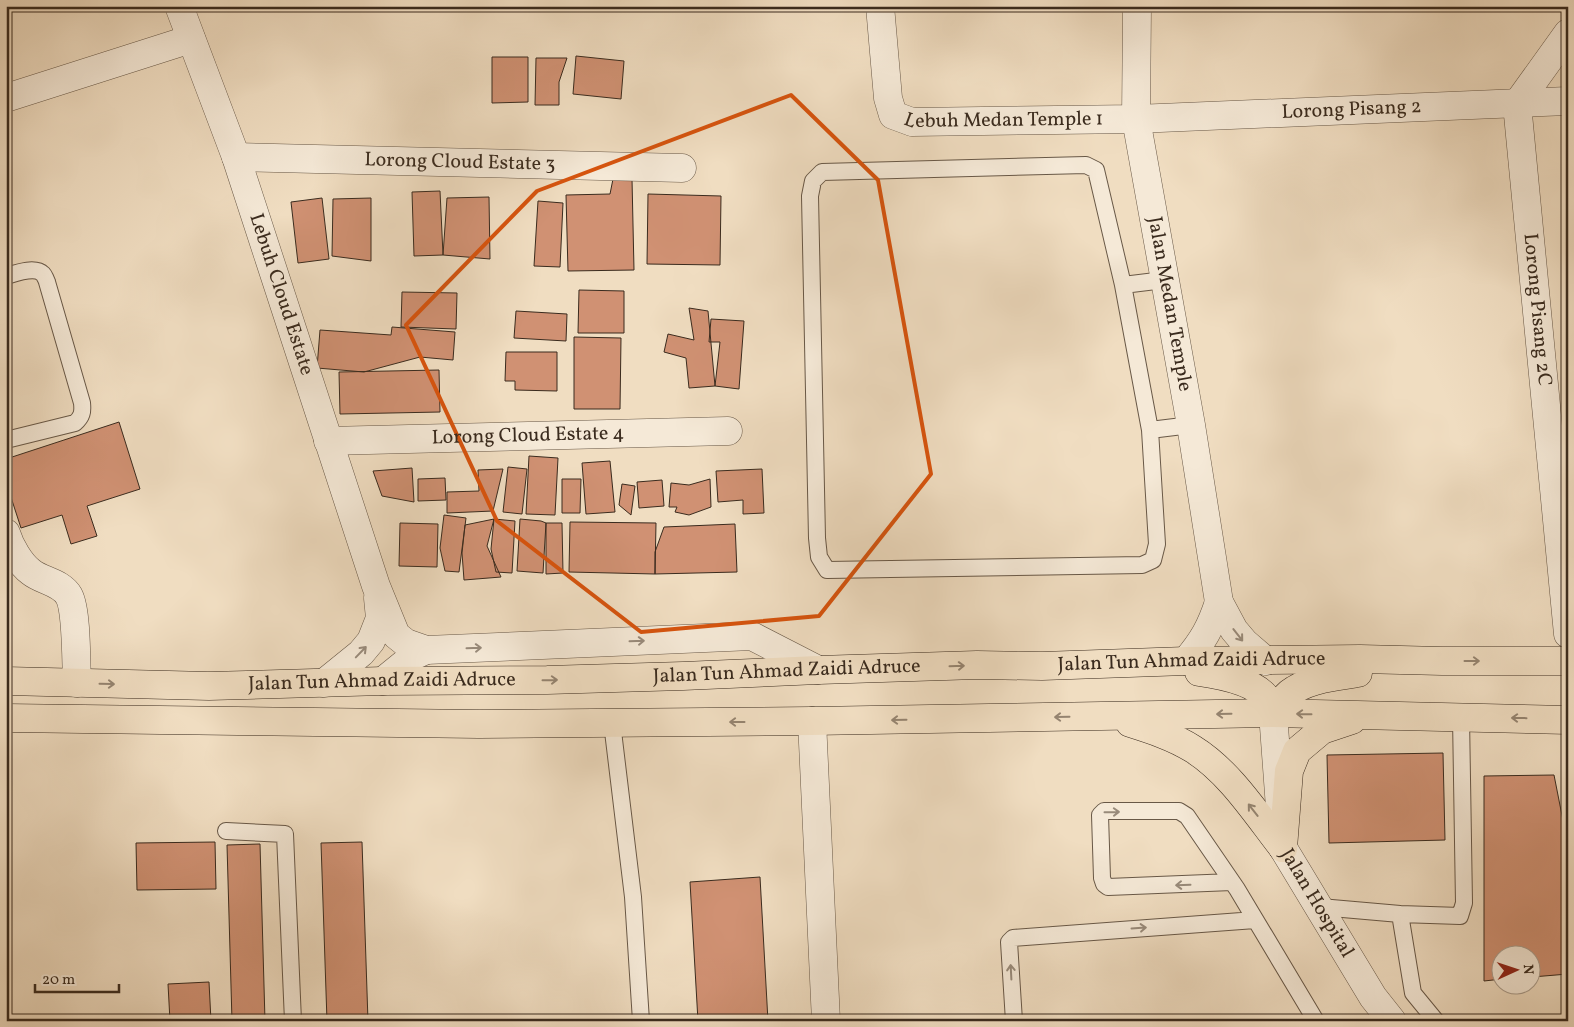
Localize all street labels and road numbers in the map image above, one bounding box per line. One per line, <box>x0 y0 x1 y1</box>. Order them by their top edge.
street label: Lorong Pisang 2 <box>1281 93 1422 127</box>
street label: Lebuh Medan Temple 1 <box>900 105 1103 136</box>
street label: Lorong Cloud Estate 3 <box>364 146 556 179</box>
street label: Lebuh Cloud Estate <box>241 210 320 379</box>
street label: Jalan Medan Temple <box>1140 214 1199 394</box>
street label: Lorong Pisang 2C <box>1516 232 1558 387</box>
street label: Lorong Cloud Estate 4 <box>431 420 625 452</box>
street label: Jalan Tun Ahmad Zaidi Adruce <box>1057 645 1326 679</box>
street label: Jalan Tun Ahmad Zaidi Adruce <box>653 653 921 691</box>
street label: Jalan Tun Ahmad Zaidi Adruce <box>248 666 516 699</box>
street label: Jalan Hospital <box>1273 843 1360 963</box>

